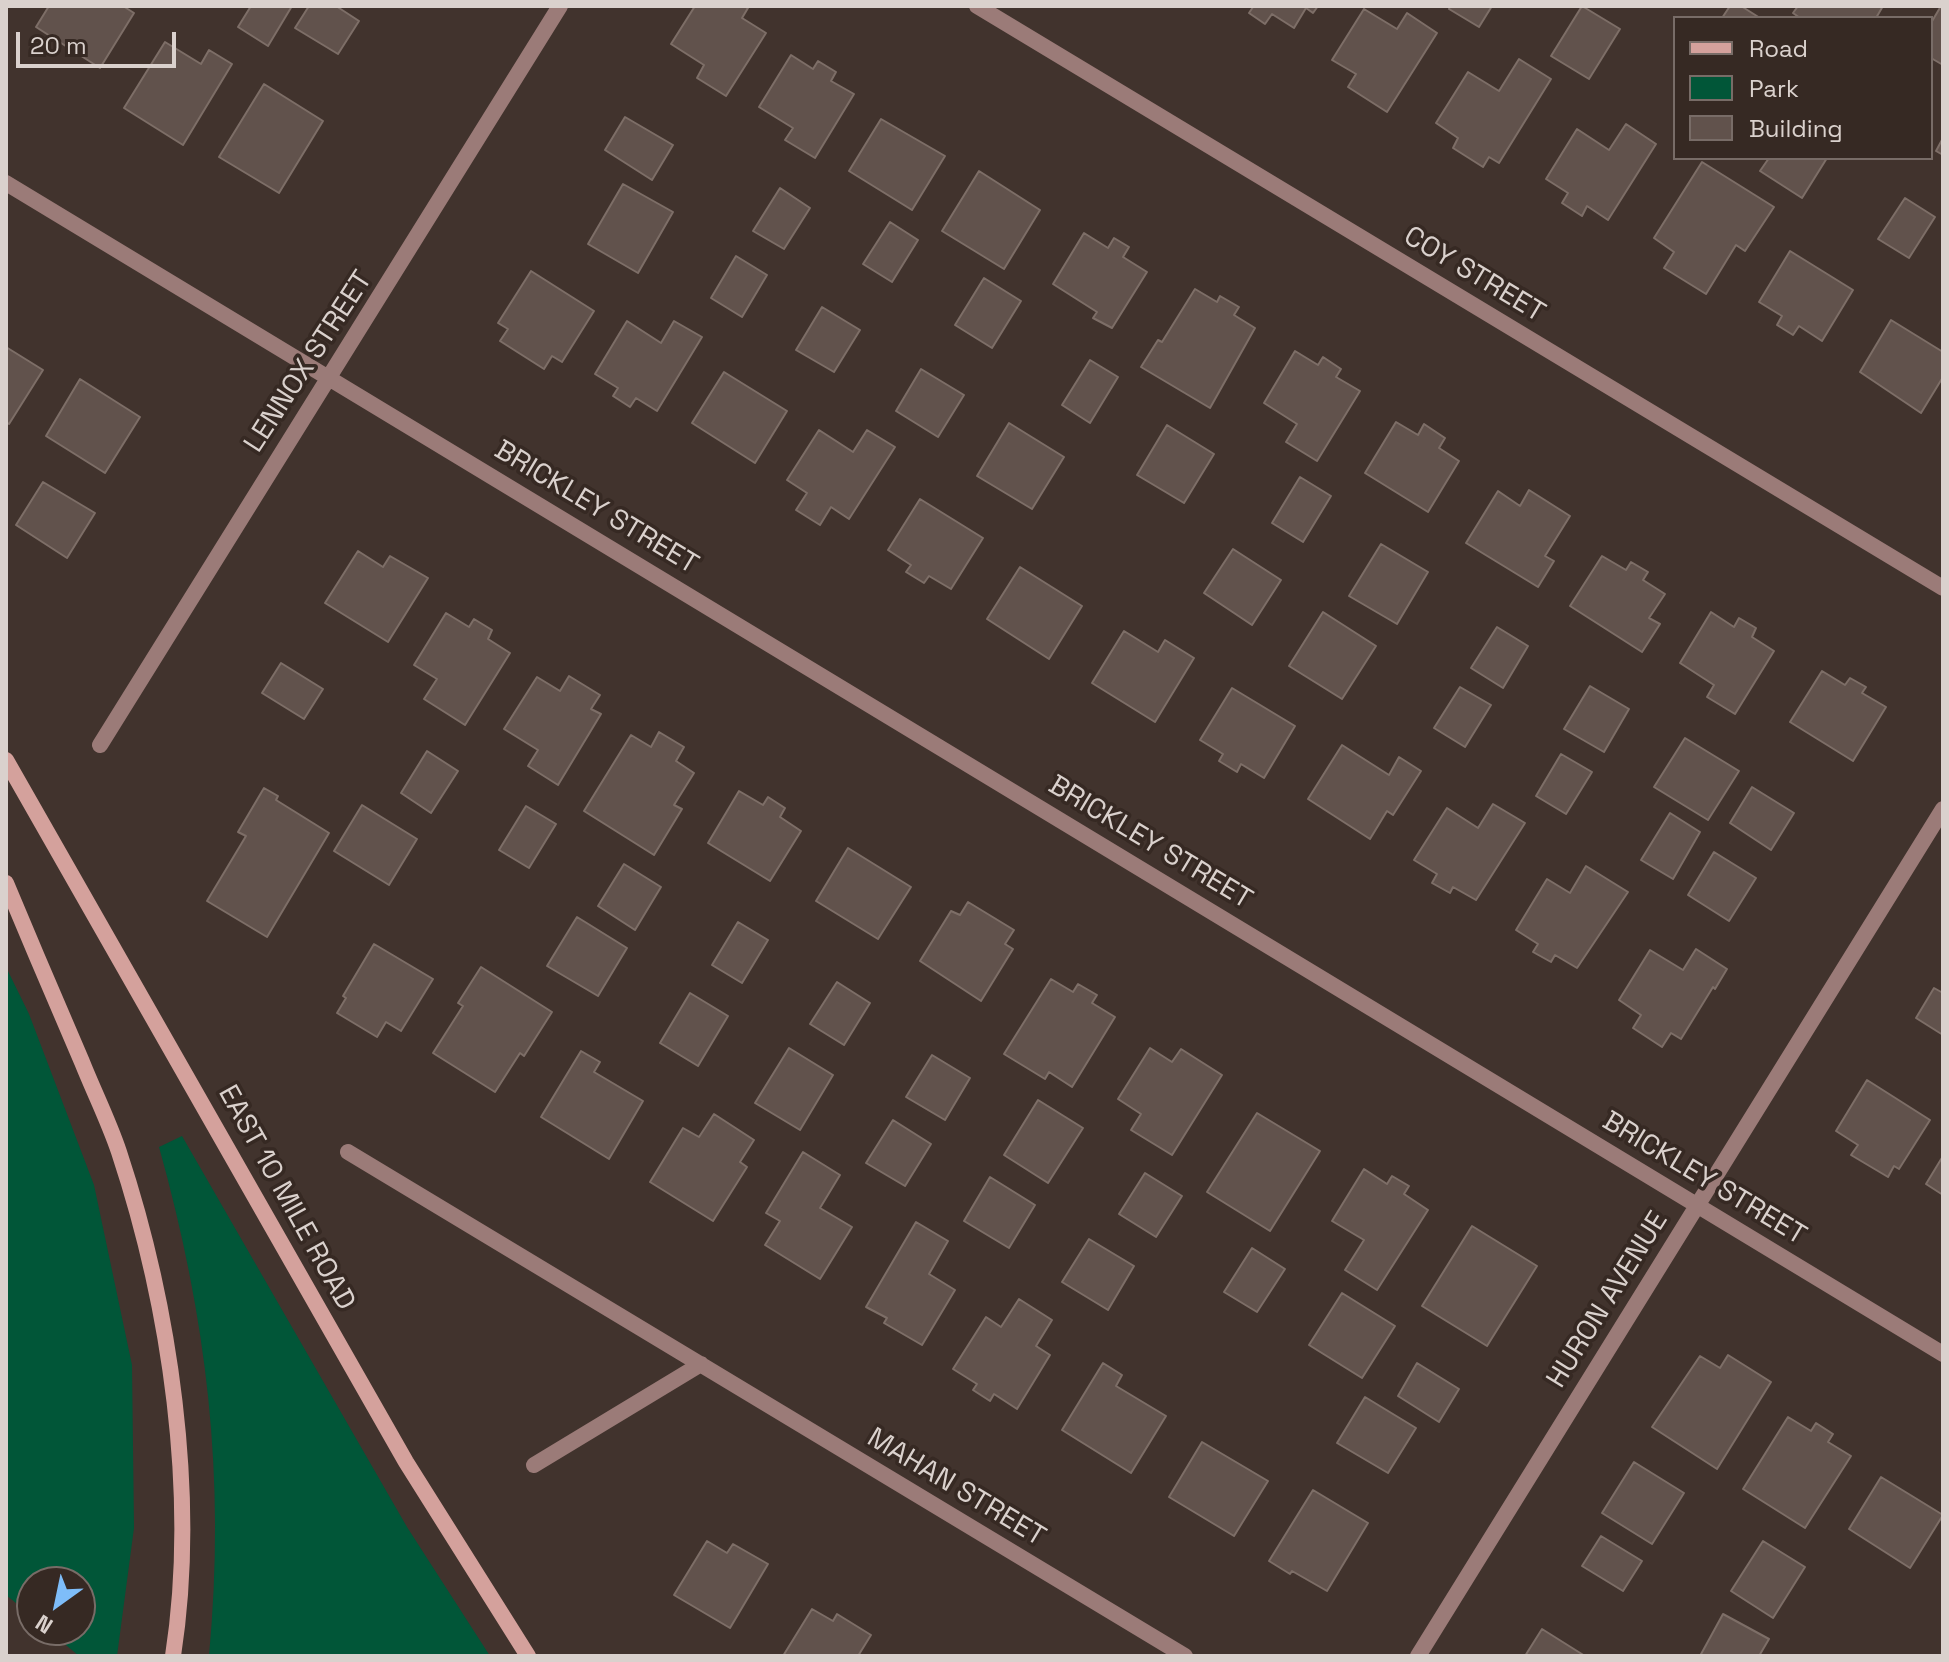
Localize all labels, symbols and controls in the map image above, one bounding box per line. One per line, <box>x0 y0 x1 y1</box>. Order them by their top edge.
scale bar <box>20 16 180 66</box>
legend <box>1673 16 1933 160</box>
text: 20 m <box>30 30 87 61</box>
text: Road <box>1749 33 1808 64</box>
text: Park <box>1749 73 1799 104</box>
text: Building <box>1749 113 1843 144</box>
street label: COY STREET <box>1397 220 1551 330</box>
street label: LENNOX STREET <box>238 265 380 459</box>
street label: BRICKLEY STREET <box>488 434 704 582</box>
street label: BRICKLEY STREET <box>1042 769 1258 917</box>
street label: EAST 10 MILE ROAD <box>210 1080 362 1316</box>
street label: BRICKLEY STREET <box>1596 1105 1812 1253</box>
street label: HURON AVENUE <box>1540 1206 1676 1394</box>
street label: MAHAN STREET <box>861 1422 1051 1554</box>
north arrow <box>16 1566 96 1646</box>
text: N <box>30 1609 58 1640</box>

